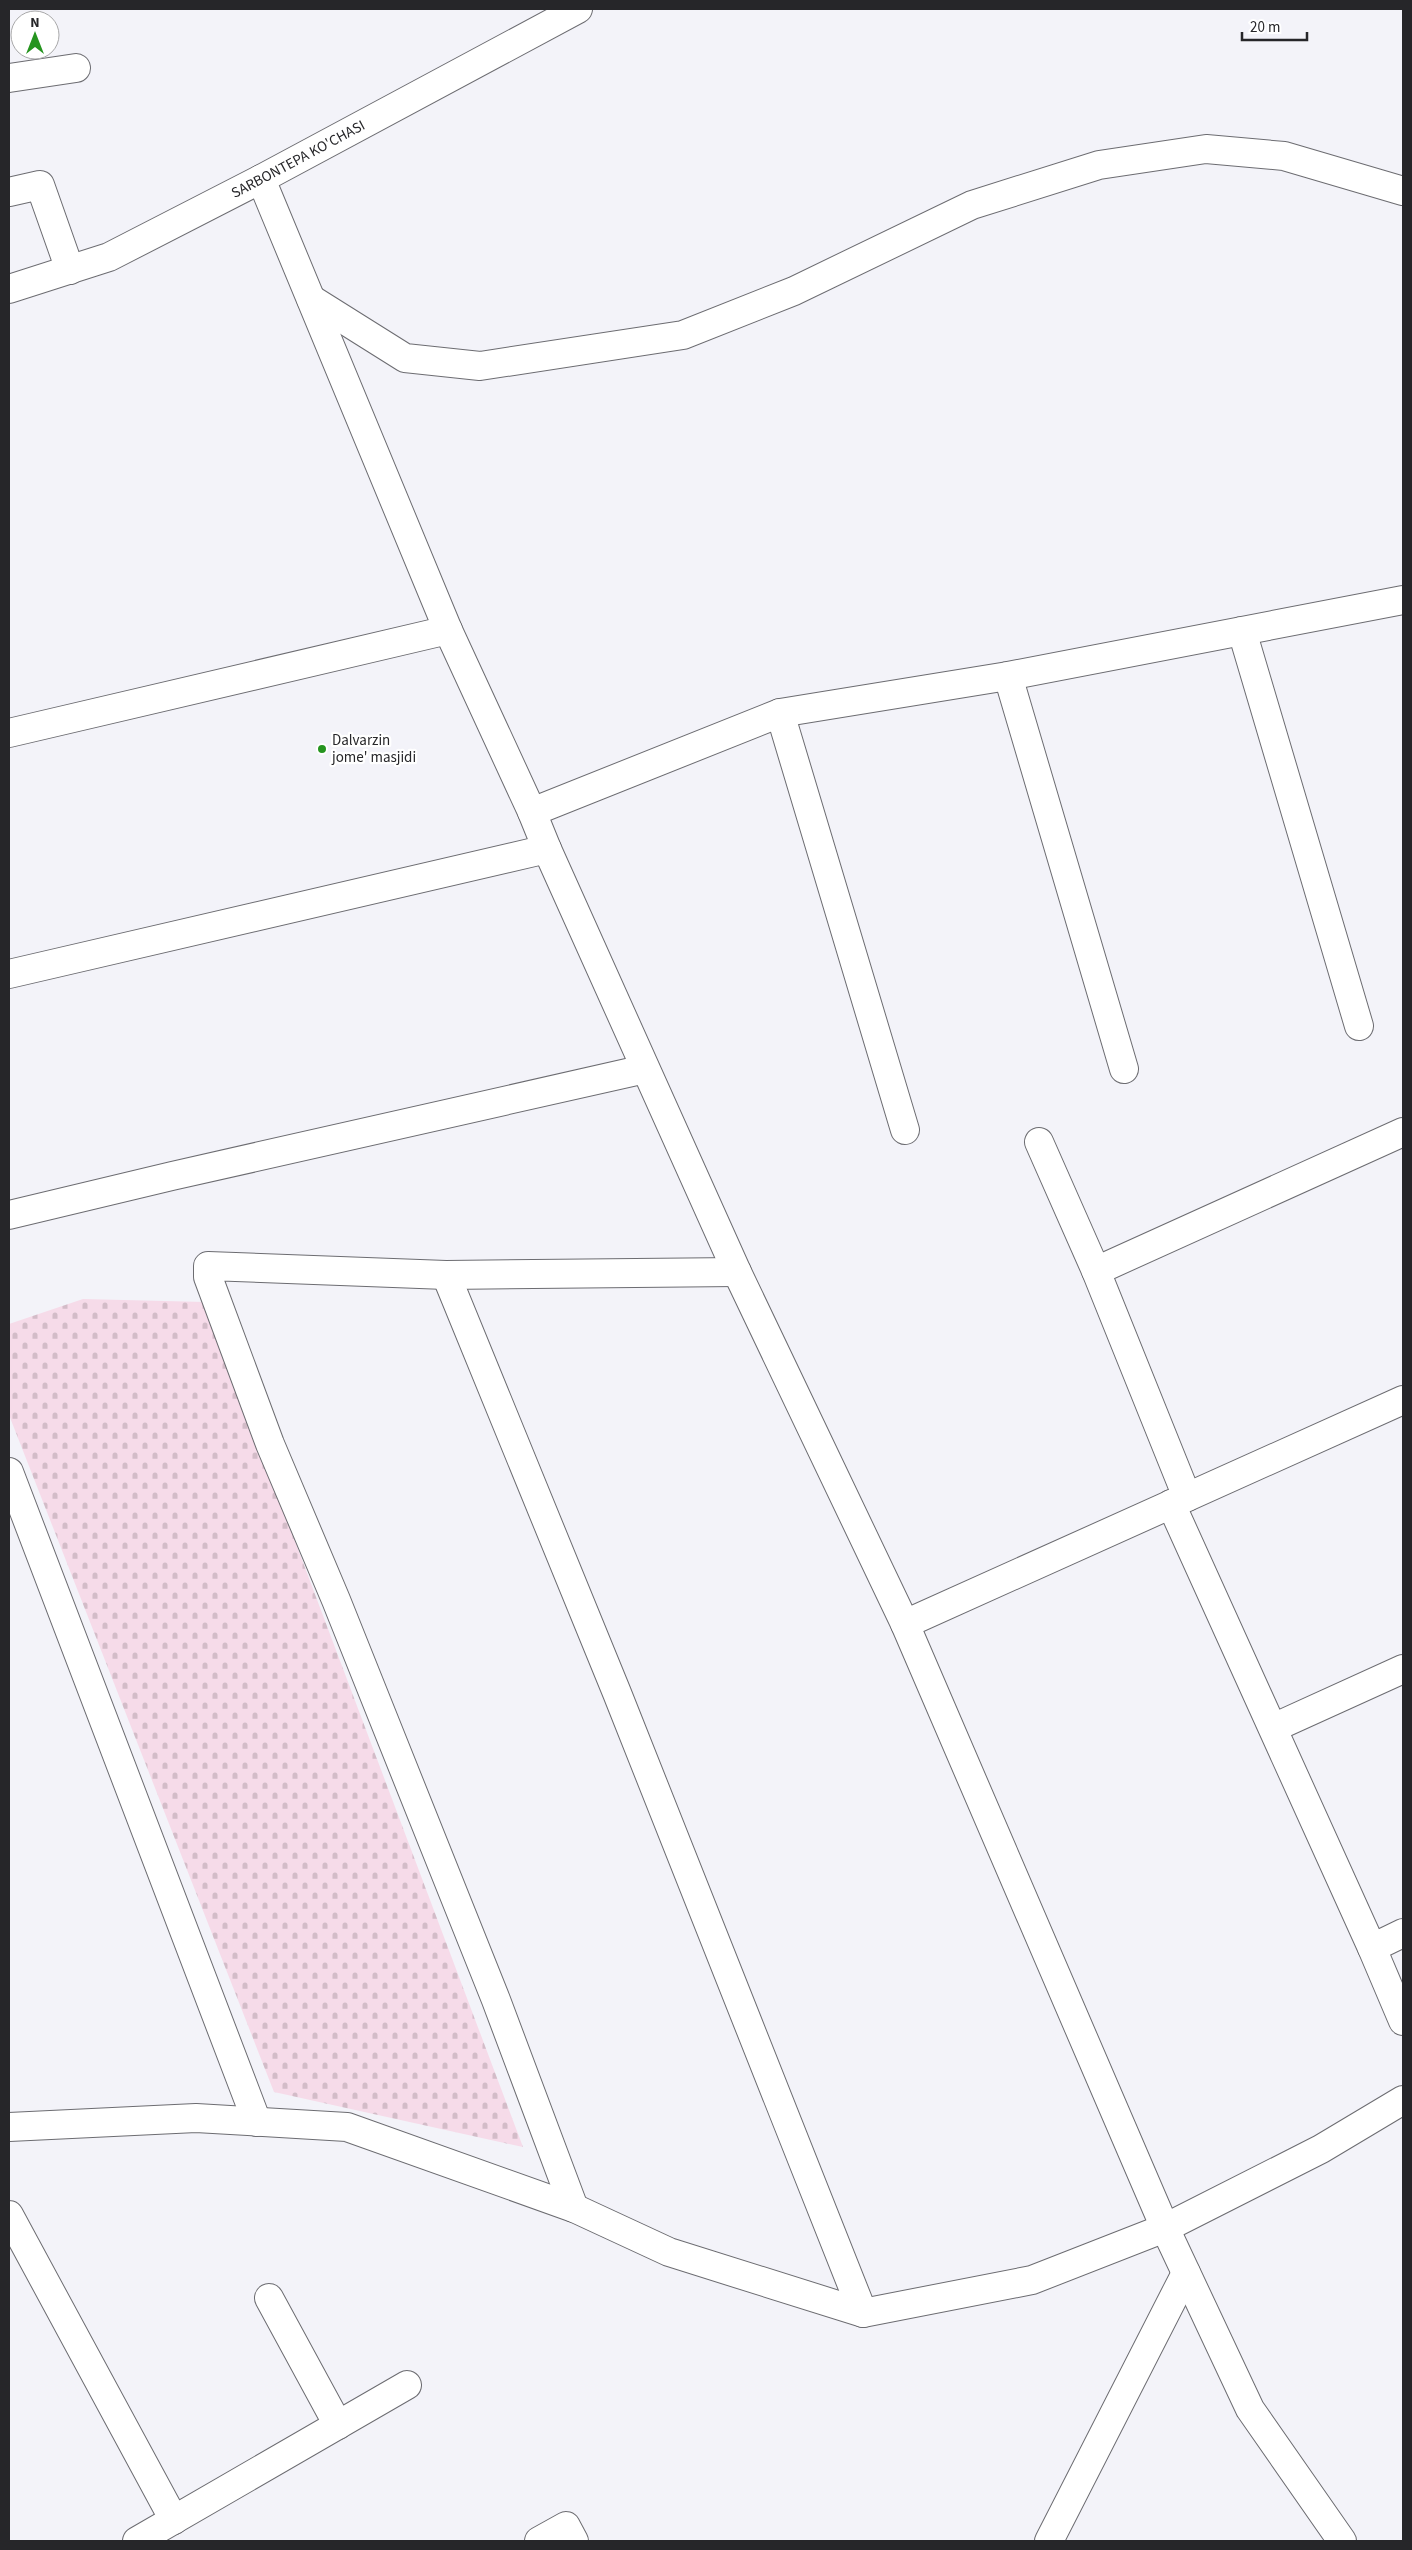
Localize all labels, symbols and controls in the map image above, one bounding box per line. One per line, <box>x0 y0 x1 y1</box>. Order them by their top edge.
north arrow <box>10 10 60 60</box>
scale bar <box>1242 10 1307 42</box>
text: N <box>30 13 40 33</box>
text: 20 m <box>1250 17 1280 38</box>
street label: SARBONTEPA KO'CHASI <box>228 115 369 203</box>
place label: Dalvarzin jome' masjidi <box>331 730 416 768</box>
marker: Dalvarzin jome' masjidi <box>316 743 328 755</box>

